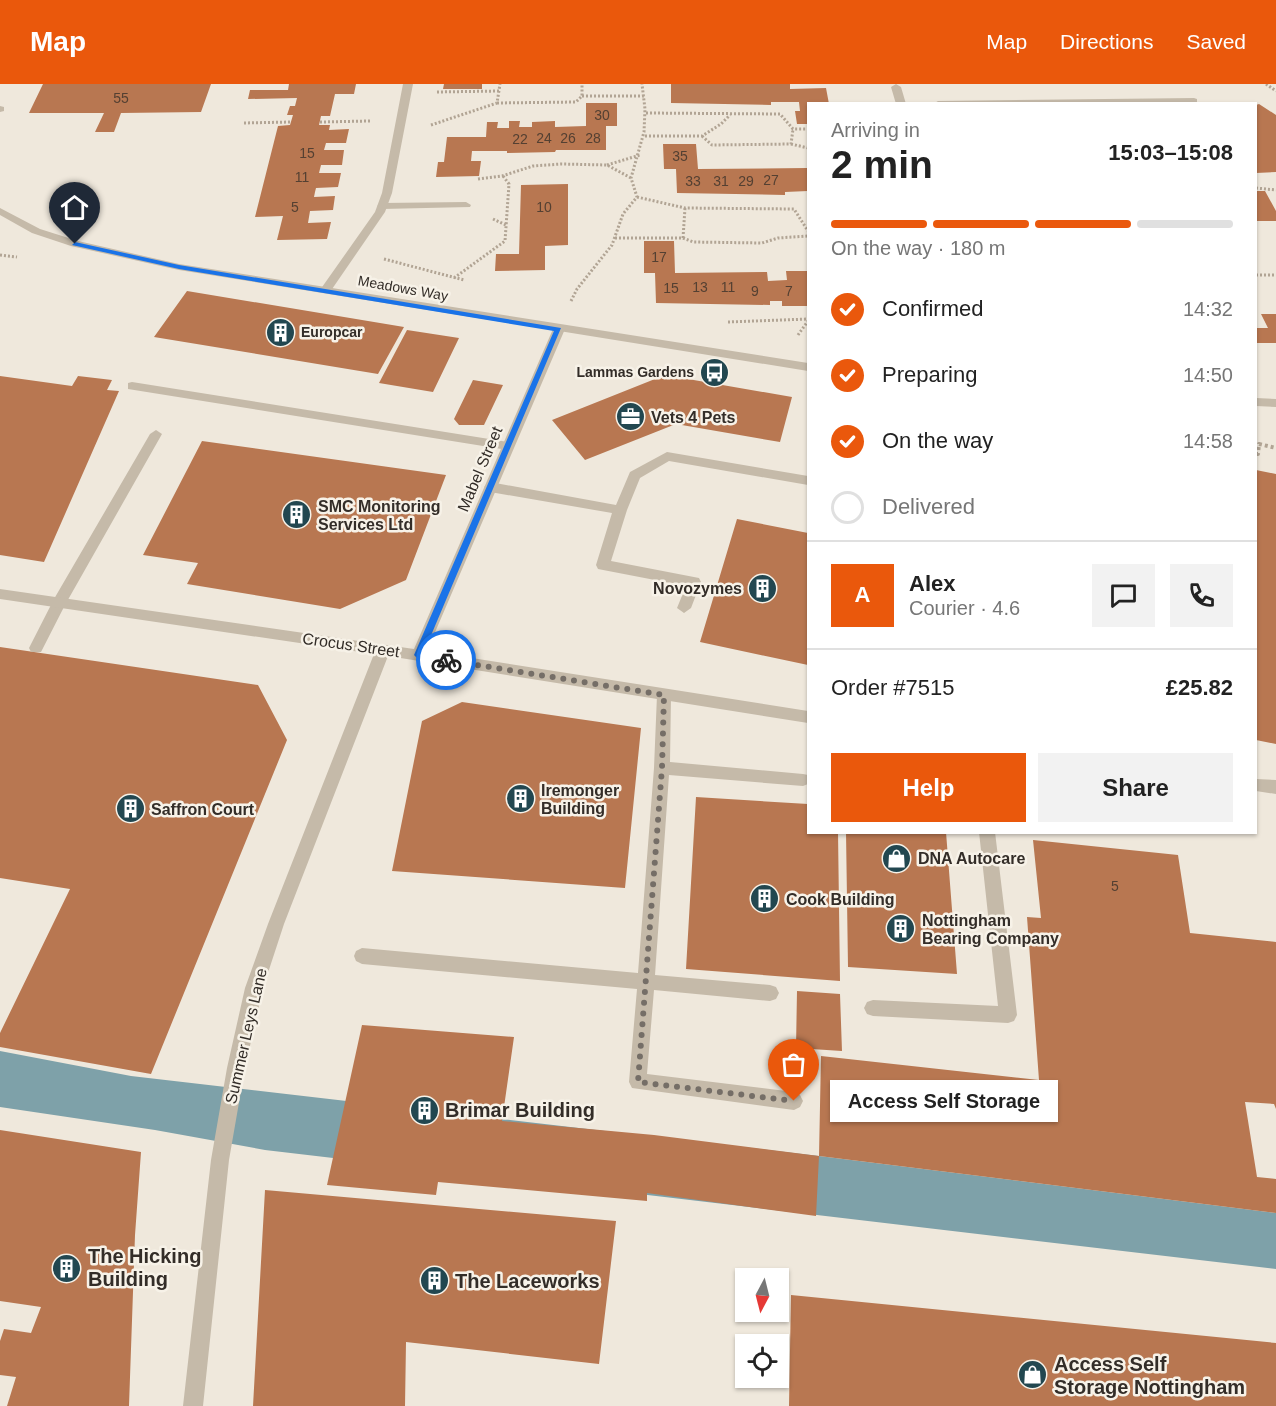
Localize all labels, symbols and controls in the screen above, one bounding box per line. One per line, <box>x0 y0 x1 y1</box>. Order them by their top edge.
text: Map <box>30 26 86 57</box>
text: Map <box>986 30 1027 53</box>
text: Directions <box>1060 30 1153 53</box>
text: Saved <box>1186 30 1246 53</box>
house number: 55 <box>113 90 129 106</box>
house number: 30 <box>594 107 610 123</box>
text: Arriving in <box>831 119 920 141</box>
house number: 24 <box>536 130 552 146</box>
house number: 26 <box>560 130 576 146</box>
house number: 28 <box>585 130 601 146</box>
house number: 22 <box>512 131 528 147</box>
text: 15:03–15:08 <box>1108 140 1233 165</box>
text: 2 min <box>831 143 933 186</box>
house number: 15 <box>299 145 315 161</box>
house number: 35 <box>672 148 688 164</box>
house number: 11 <box>295 169 309 185</box>
house number: 27 <box>763 172 779 188</box>
house number: 33 <box>685 173 701 189</box>
house number: 31 <box>713 173 729 189</box>
house number: 29 <box>738 173 754 189</box>
pin <box>49 182 100 244</box>
icon: home <box>58 191 91 224</box>
house number: 5 <box>291 199 299 215</box>
house number: 10 <box>536 199 552 215</box>
text: On the way · 180 m <box>831 237 1006 259</box>
house number: 17 <box>651 249 667 265</box>
street label: Meadows Way <box>357 272 449 304</box>
house number: 13 <box>692 279 708 295</box>
house number: 11 <box>721 279 735 295</box>
house number: 15 <box>663 280 679 296</box>
house number: 9 <box>751 283 759 299</box>
house number: 7 <box>785 283 793 299</box>
icon: check <box>831 293 864 326</box>
text: Confirmed <box>882 296 983 321</box>
text: 14:32 <box>1183 298 1233 320</box>
building icon: Europcar <box>264 316 296 348</box>
place label: Europcar <box>301 324 363 340</box>
bus stop icon: Lammas Gardens <box>699 356 731 388</box>
icon: check <box>831 359 864 392</box>
text: Preparing <box>882 362 977 387</box>
place label: Lammas Gardens <box>577 364 694 380</box>
text: 14:50 <box>1183 364 1233 386</box>
office icon: Vets 4 Pets <box>614 401 646 433</box>
place label: Vets 4 Pets <box>651 409 736 426</box>
street label: Mabel Street <box>454 423 506 514</box>
icon: check <box>831 425 864 458</box>
text: On the way <box>882 428 993 453</box>
text: 14:58 <box>1183 430 1233 452</box>
text: Delivered <box>882 494 975 519</box>
place label: SMC Monitoring Services Ltd <box>318 498 441 533</box>
building icon: SMC Monitoring Services Ltd <box>281 499 313 531</box>
button: chat <box>1092 564 1155 627</box>
button: phone <box>1170 564 1233 627</box>
text: Alex <box>909 571 955 596</box>
building icon: Novozymes <box>747 572 779 604</box>
place label: Novozymes <box>653 580 742 597</box>
text: A <box>855 582 870 607</box>
text: Courier · 4.6 <box>909 597 1020 619</box>
street label: Crocus Street <box>301 630 401 660</box>
courier <box>416 630 476 690</box>
icon: bike <box>430 644 463 677</box>
text: Order #7515 <box>831 675 955 700</box>
text: £25.82 <box>1166 675 1233 700</box>
button: Help <box>831 753 1026 822</box>
button: Share <box>1038 753 1233 822</box>
place label: Iremonger Building <box>541 782 619 817</box>
building icon: Iremonger Building <box>504 783 536 815</box>
building icon: Saffron Court <box>114 793 146 825</box>
place label: Saffron Court <box>151 801 255 818</box>
shop icon: DNA Autocare <box>881 842 913 874</box>
place label: DNA Autocare <box>918 850 1025 867</box>
house number: 5 <box>1111 878 1119 894</box>
building icon: Cook Building <box>749 883 781 915</box>
place label: Cook Building <box>786 891 894 908</box>
place label: Nottingham Bearing Company <box>922 912 1059 947</box>
building icon: Nottingham Bearing Company <box>885 913 917 945</box>
street label: Summer Leys Lane <box>222 966 270 1106</box>
pin <box>768 1039 819 1101</box>
icon: bag <box>777 1048 810 1081</box>
callout: Access Self Storage <box>830 1080 1058 1122</box>
text: Access Self Storage <box>848 1090 1040 1112</box>
building icon: Brimar Building <box>408 1094 440 1126</box>
place label: Brimar Building <box>445 1099 595 1121</box>
place label: The Hicking Building <box>88 1245 201 1290</box>
building icon: The Hicking Building <box>51 1252 83 1284</box>
building icon: The Laceworks <box>418 1265 450 1297</box>
north arrow <box>735 1268 789 1322</box>
map controls <box>735 1268 789 1388</box>
place label: The Laceworks <box>455 1270 600 1292</box>
button: locate <box>735 1334 789 1388</box>
place label: Access Self Storage Nottingham <box>1054 1353 1245 1398</box>
shop icon: Access Self Storage Nottingham <box>1017 1359 1049 1391</box>

